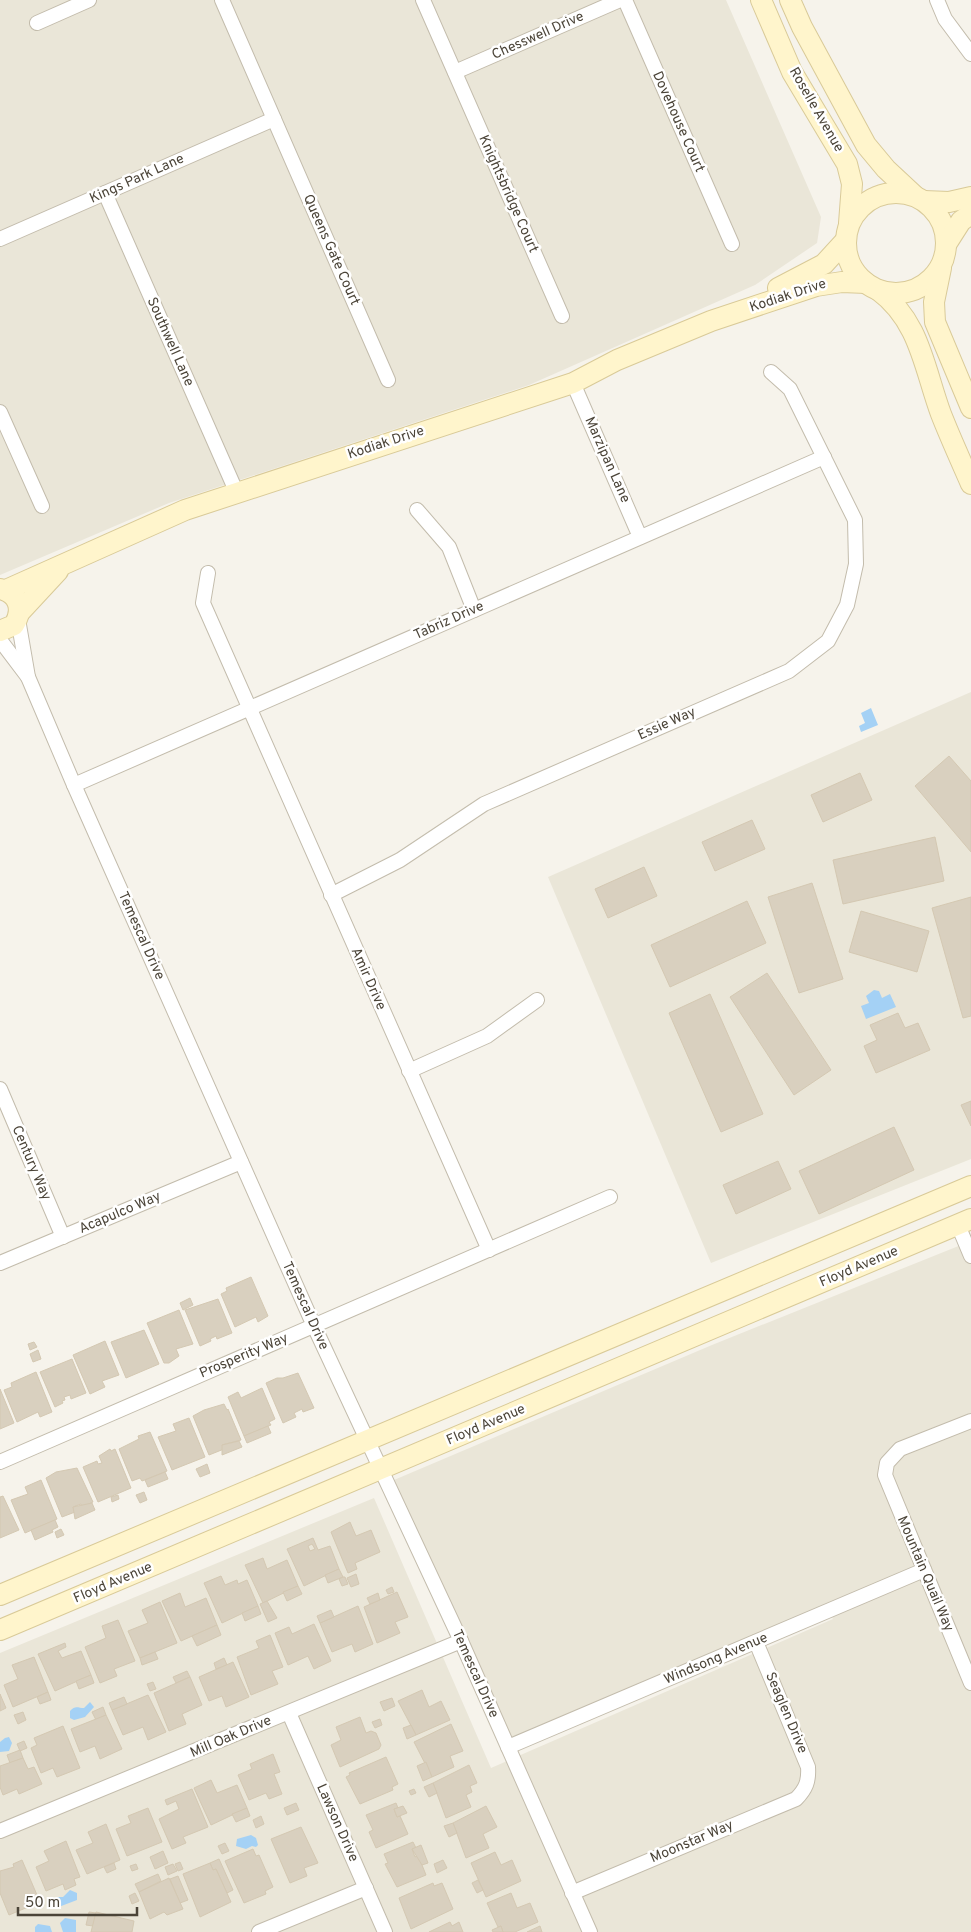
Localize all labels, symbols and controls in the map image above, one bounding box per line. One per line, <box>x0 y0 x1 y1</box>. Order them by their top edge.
street label: Chesswell Drive <box>489 8 587 64</box>
street label: Roselle Avenue <box>785 65 847 155</box>
street label: Dovehouse Court <box>648 69 708 175</box>
street label: Knightsbridge Court <box>474 132 542 256</box>
street label: Kings Park Lane <box>87 151 187 207</box>
street label: Queens Gate Court <box>299 192 363 308</box>
street label: Kodiak Drive <box>748 276 828 316</box>
street label: Southwell Lane <box>143 295 197 389</box>
street label: Marzipan Lane <box>580 414 634 506</box>
street label: Kodiak Drive <box>346 423 426 463</box>
street label: Tabriz Drive <box>411 598 487 644</box>
street label: Essie Way <box>635 704 699 744</box>
street label: Temescal Drive <box>114 889 168 983</box>
street label: Amir Drive <box>347 945 389 1013</box>
street label: Century Way <box>8 1123 54 1203</box>
street label: Acapulco Way <box>76 1188 164 1238</box>
street label: Floyd Avenue <box>817 1243 901 1291</box>
street label: Temescal Drive <box>278 1259 332 1353</box>
street label: Prosperity Way <box>197 1330 291 1382</box>
street label: Floyd Avenue <box>444 1401 528 1449</box>
street label: Mountain Quail Way <box>893 1514 957 1634</box>
street label: Floyd Avenue <box>71 1559 155 1607</box>
street label: Temescal Drive <box>448 1627 502 1721</box>
street label: Windsong Avenue <box>662 1629 770 1689</box>
street label: Seaglen Drive <box>761 1670 811 1756</box>
street label: Mill Oak Drive <box>188 1712 274 1762</box>
street label: Lawson Drive <box>312 1781 362 1865</box>
street label: Moonstar Way <box>648 1817 736 1867</box>
scale bar <box>18 1884 136 1916</box>
text: 50 m <box>25 1894 60 1913</box>

